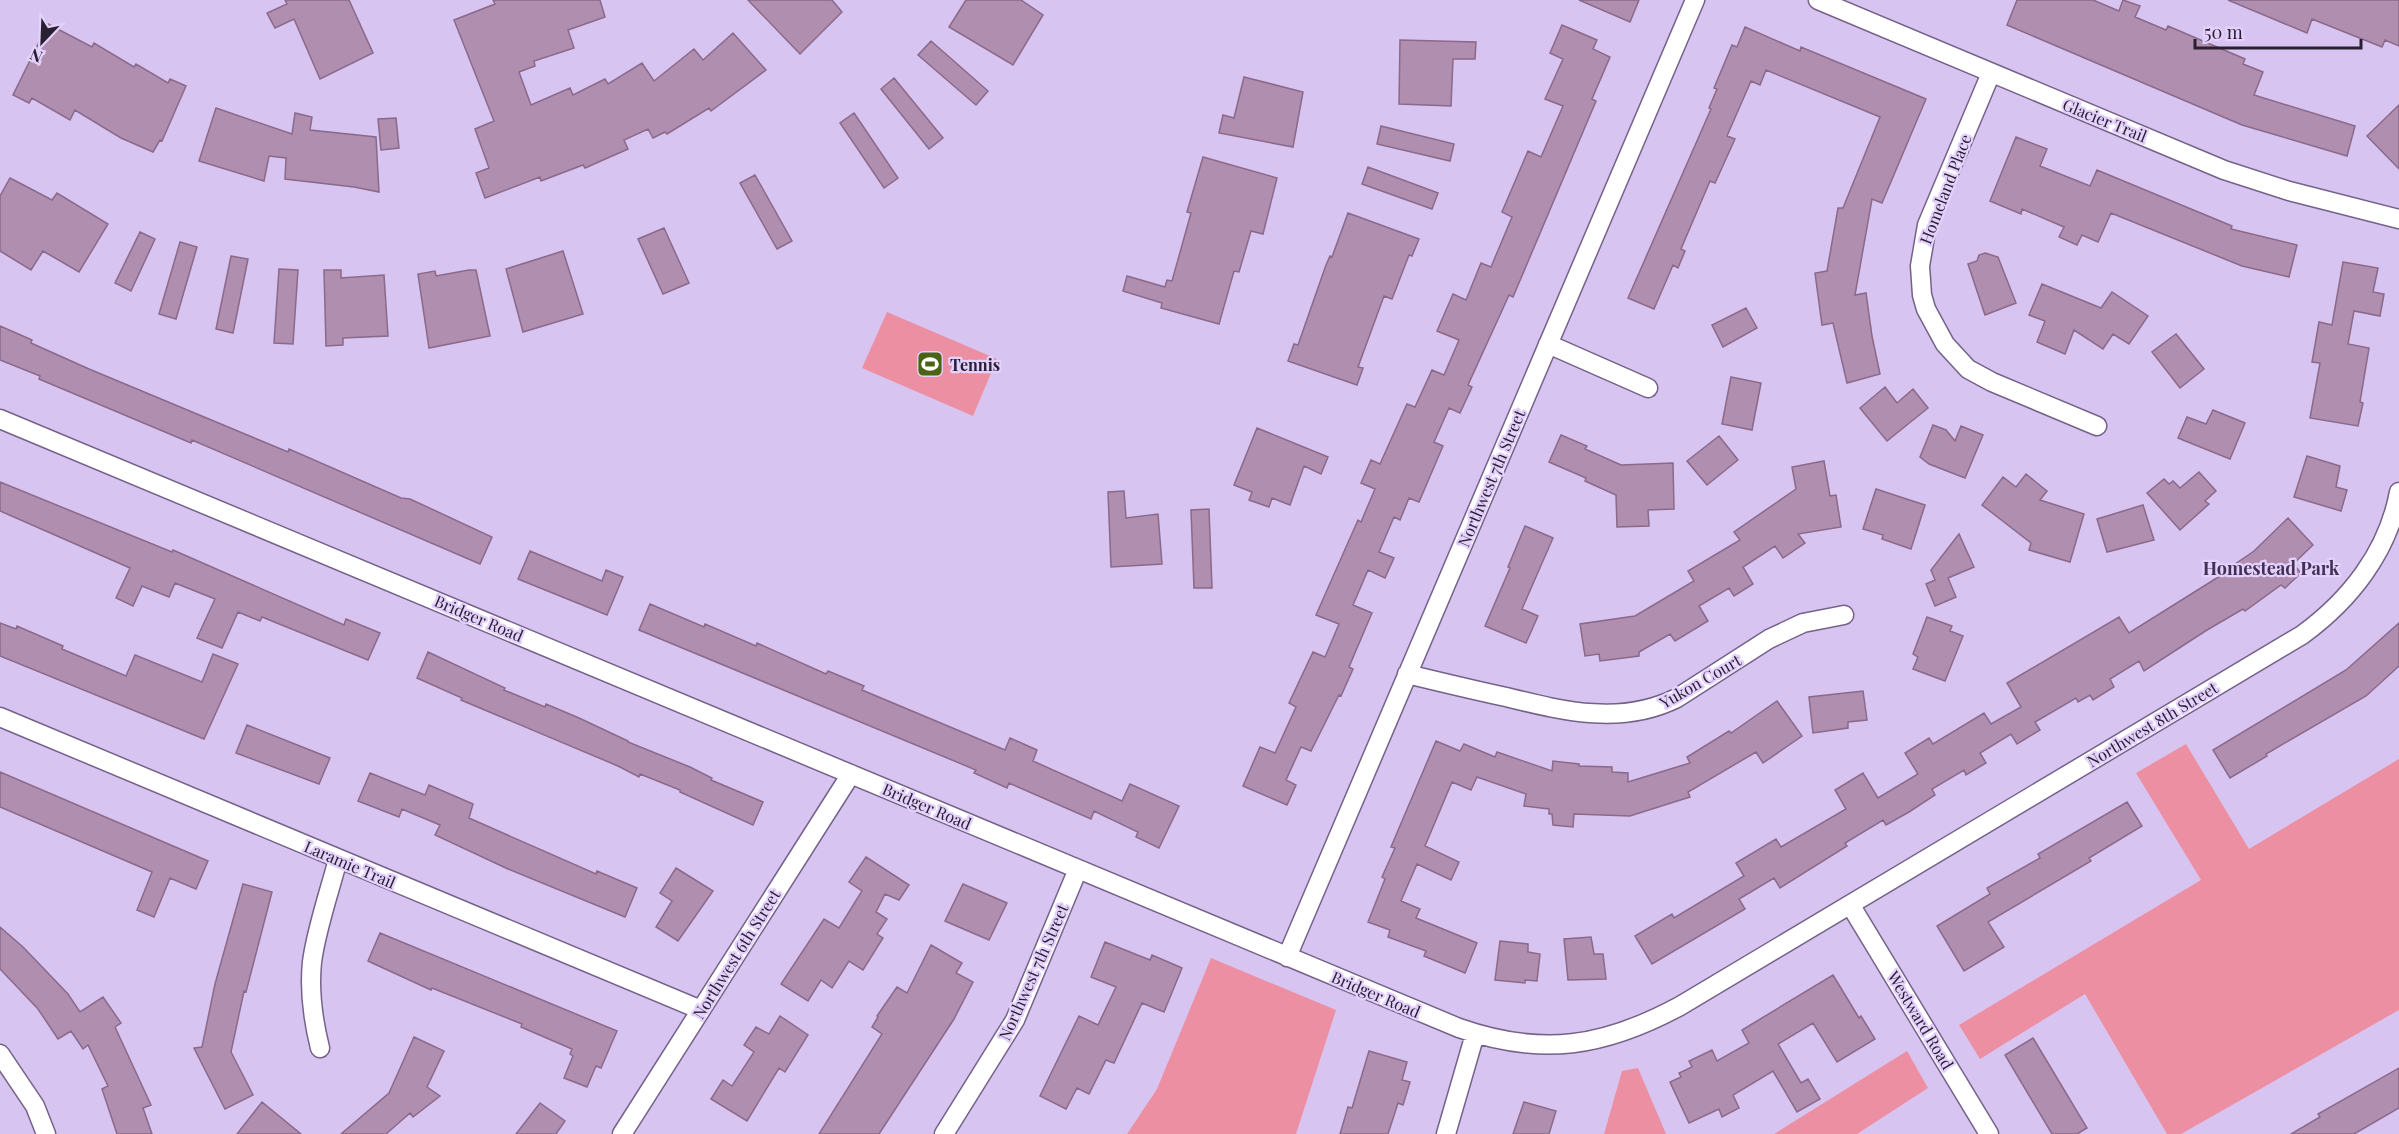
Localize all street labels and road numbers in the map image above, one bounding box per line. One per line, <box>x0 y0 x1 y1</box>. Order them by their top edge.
street label: Glacier Trail <box>2060 94 2151 147</box>
street label: Homeland Place <box>1914 131 1976 247</box>
street label: Northwest 7th Street <box>1453 406 1530 550</box>
street label: Bridger Road <box>431 590 527 646</box>
street label: Yukon Court <box>1655 649 1745 713</box>
street label: Northwest 8th Street <box>2083 676 2222 771</box>
street label: Bridger Road <box>879 778 975 834</box>
street label: Laramie Trail <box>301 835 399 893</box>
street label: Northwest 6th Street <box>688 885 785 1023</box>
street label: Northwest 7th Street <box>993 900 1073 1043</box>
street label: Bridger Road <box>1328 966 1424 1022</box>
street label: Westward Road <box>1883 966 1959 1073</box>

